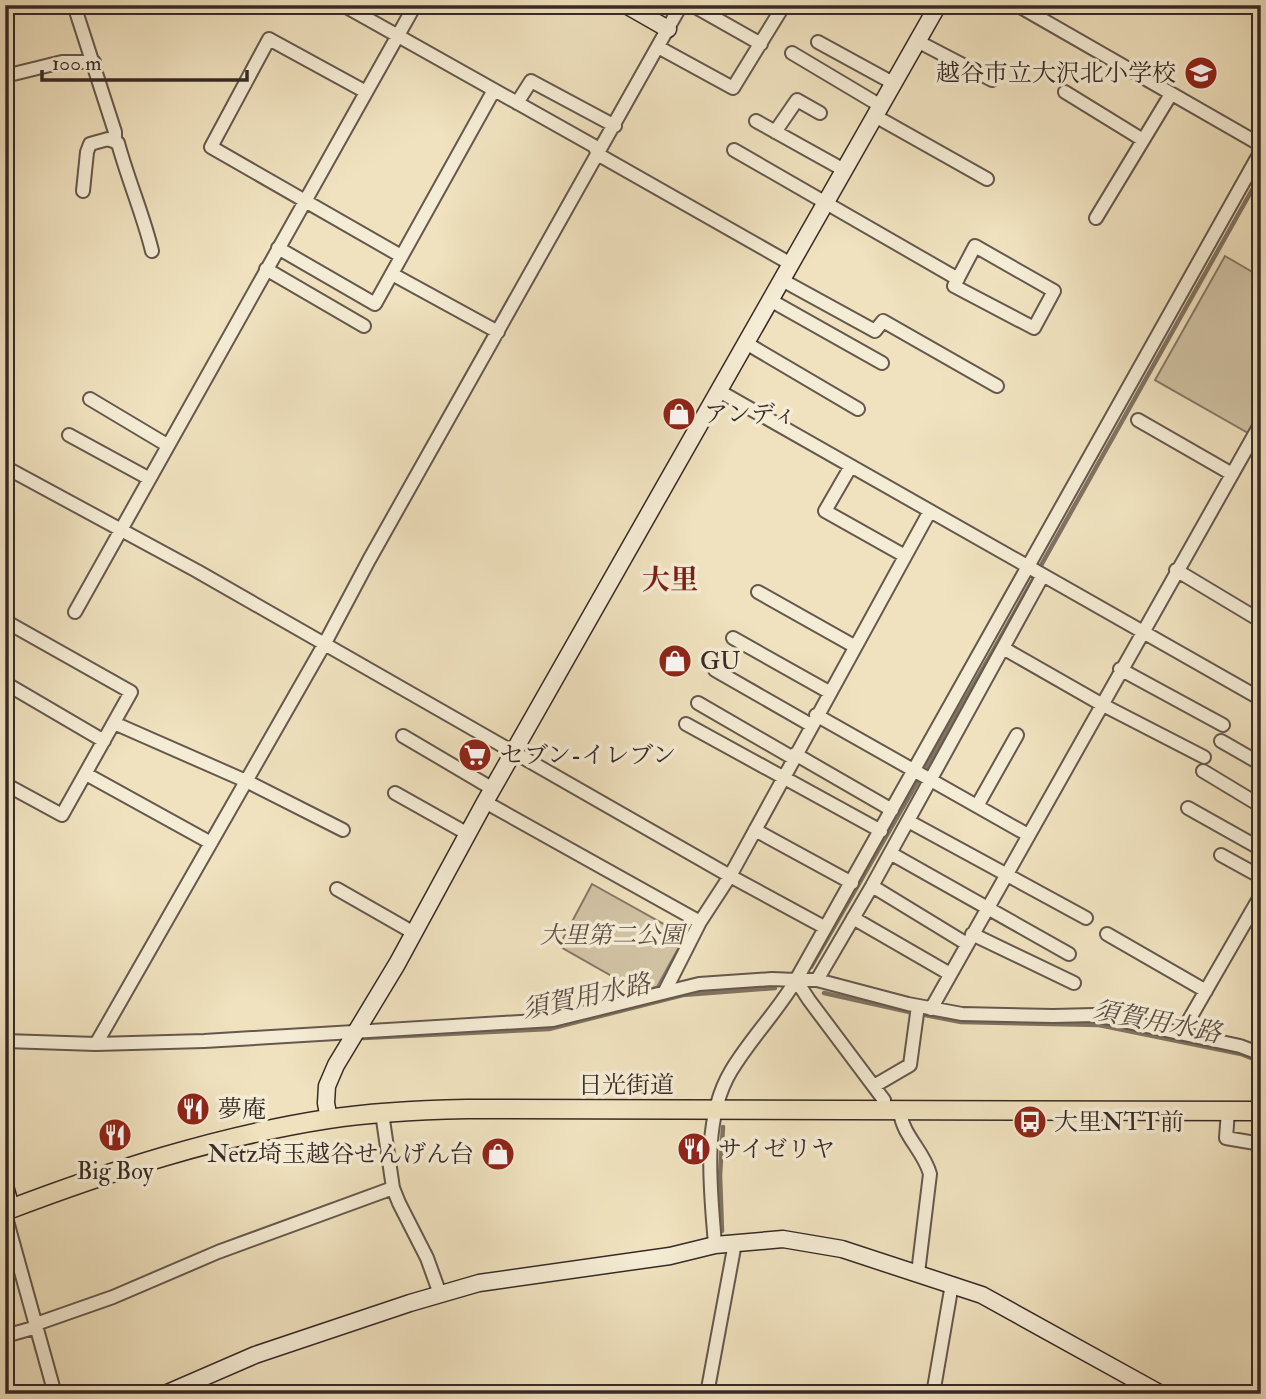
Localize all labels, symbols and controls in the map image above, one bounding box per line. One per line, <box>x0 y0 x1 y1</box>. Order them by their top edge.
scale bar <box>42 38 247 82</box>
text: 100 m <box>52 50 102 77</box>
school or university icon: 越谷市立大沢北小学校 <box>1182 54 1220 92</box>
place label: 越谷市立大沢北小学校 <box>936 58 1176 89</box>
shop icon: アンディ <box>660 395 698 433</box>
place label: アンディ <box>704 399 797 430</box>
district label: 大里 <box>642 563 698 598</box>
shop icon: GU <box>656 642 694 680</box>
place label: GU <box>700 646 740 677</box>
supermarket icon: セブン-イレブン <box>456 736 494 774</box>
place label: セブン-イレブン <box>500 740 676 771</box>
park label: 大里第二公園 <box>540 920 688 951</box>
water label: 須賀用水路 <box>519 967 655 1026</box>
water label: 須賀用水路 <box>1090 994 1226 1050</box>
street label: 日光街道 <box>578 1070 674 1101</box>
restaurant icon: 夢庵 <box>174 1090 212 1128</box>
place label: 夢庵 <box>218 1094 266 1125</box>
bus stop icon: 大里NTT前 <box>1011 1103 1049 1141</box>
place label: 大里NTT前 <box>1054 1107 1184 1138</box>
restaurant icon: Big Boy <box>96 1116 134 1154</box>
restaurant icon: サイゼリヤ <box>675 1130 713 1168</box>
place label: サイゼリヤ <box>718 1134 835 1165</box>
shop icon: Netz埼玉越谷せんげん台 <box>479 1135 517 1173</box>
place label: Netz埼玉越谷せんげん台 <box>208 1139 474 1170</box>
place label: Big Boy <box>77 1156 154 1187</box>

